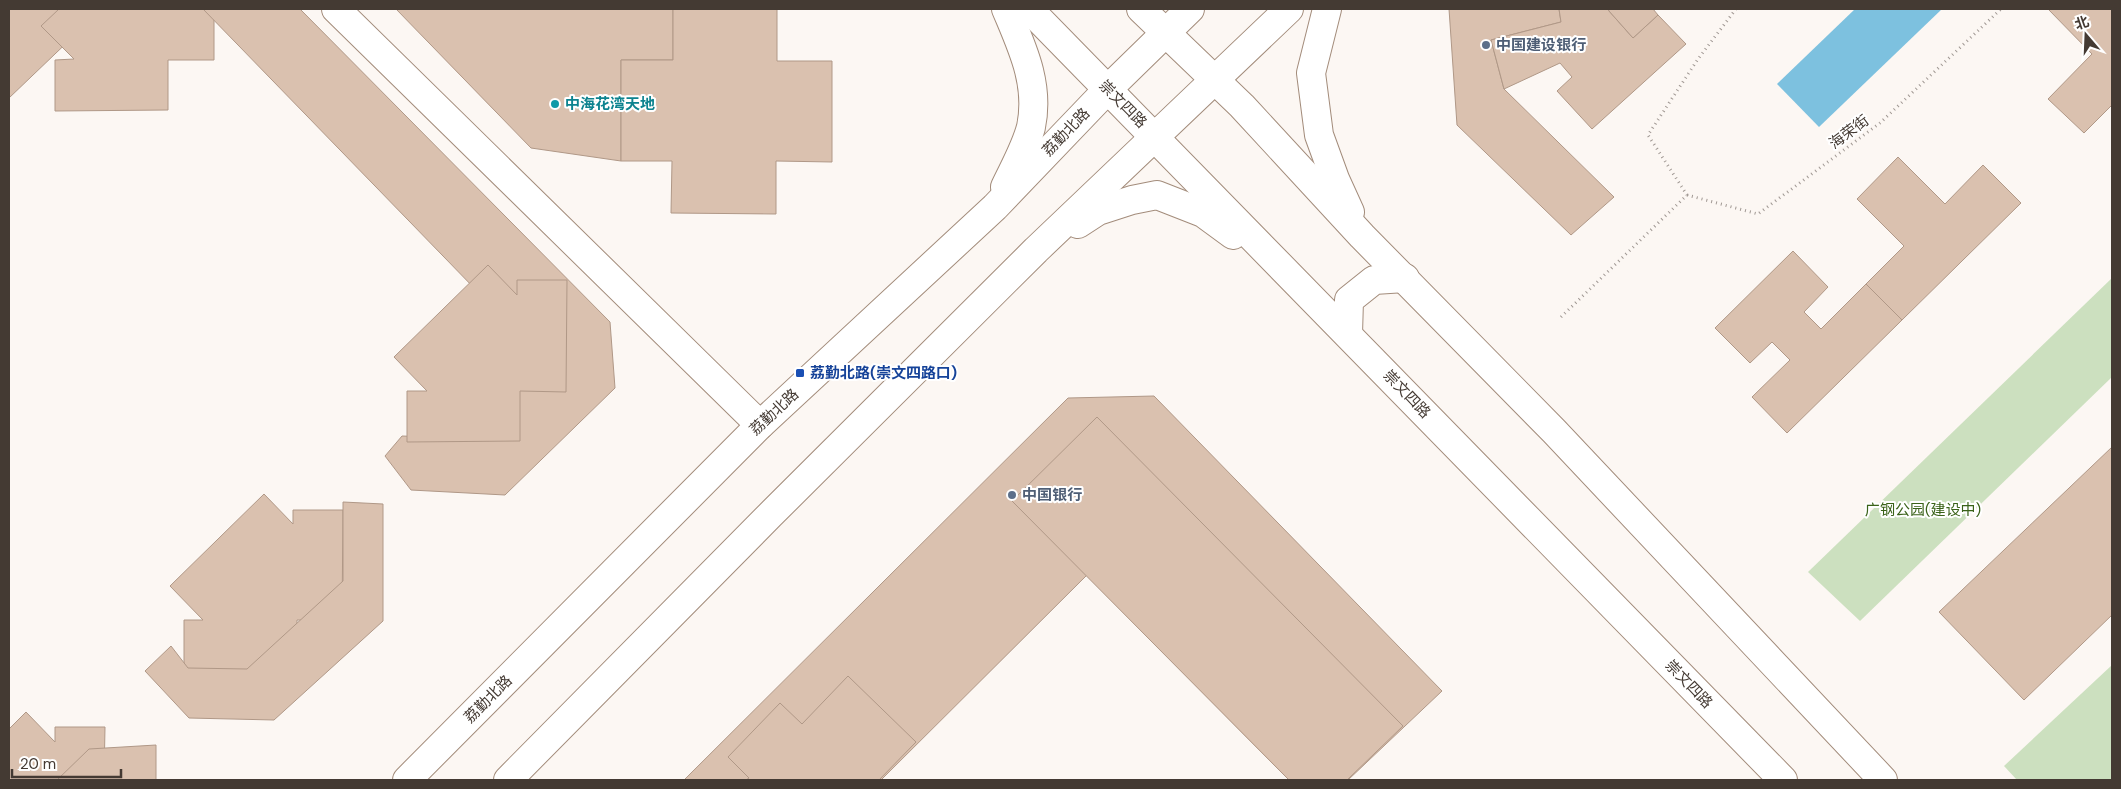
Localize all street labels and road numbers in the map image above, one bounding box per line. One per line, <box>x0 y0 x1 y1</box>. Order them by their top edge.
street label: 崇文四路 <box>1095 76 1151 132</box>
street label: 荔勤北路 <box>1038 103 1094 161</box>
street label: 海荣街 <box>1825 110 1873 154</box>
street label: 崇文四路 <box>1379 365 1435 423</box>
street label: 荔勤北路 <box>745 384 803 440</box>
street label: 崇文四路 <box>1661 655 1717 713</box>
street label: 荔勤北路 <box>460 671 516 727</box>

